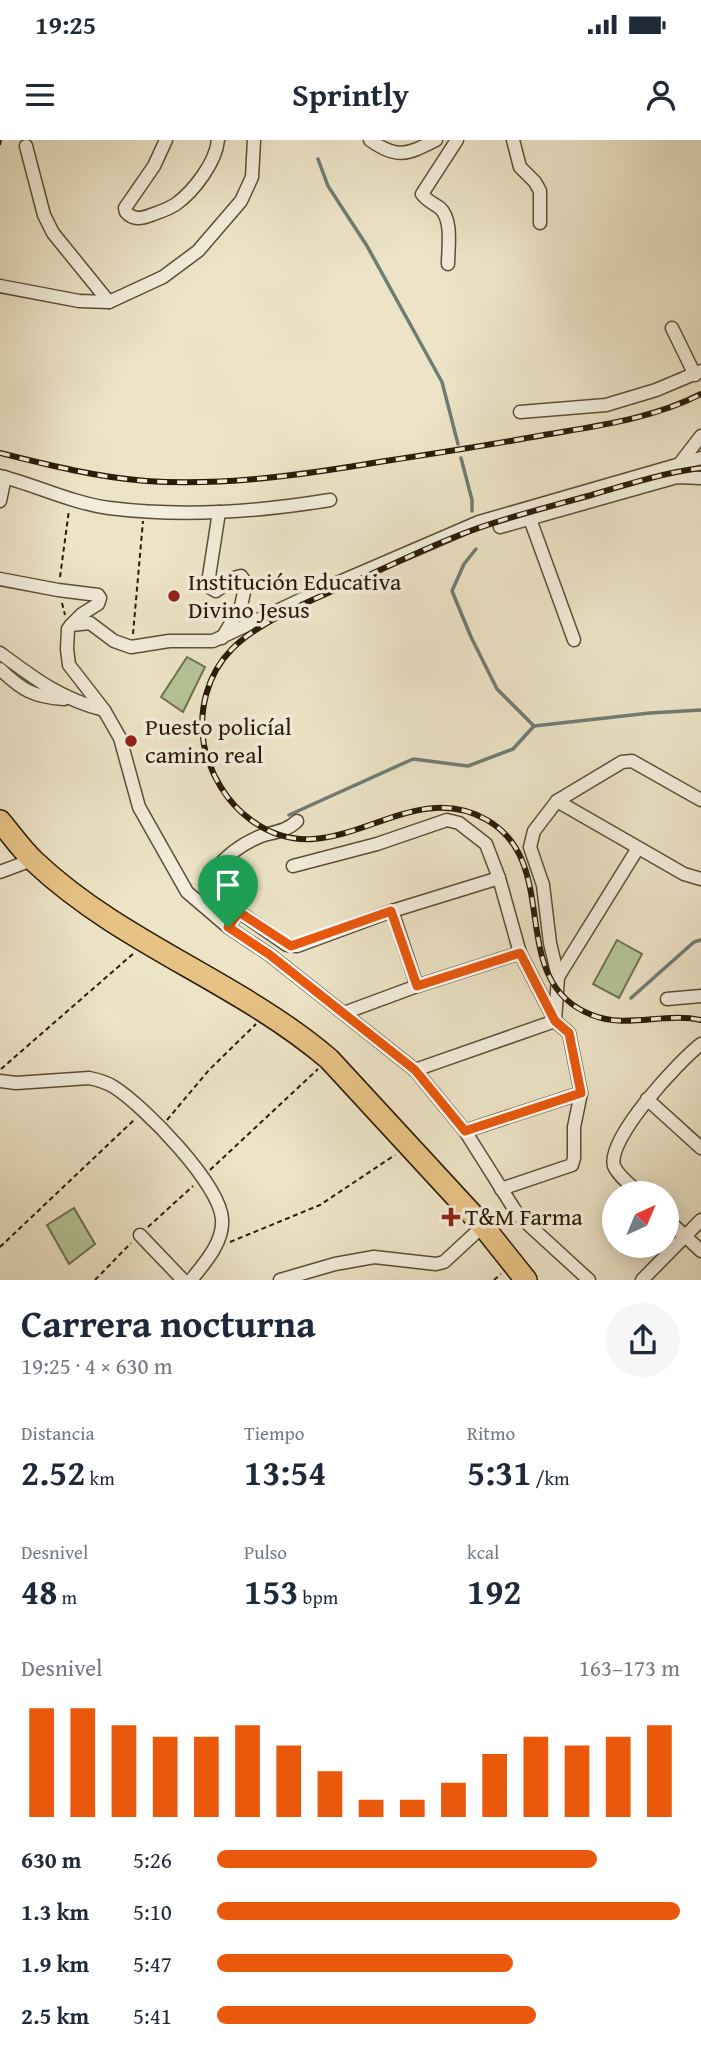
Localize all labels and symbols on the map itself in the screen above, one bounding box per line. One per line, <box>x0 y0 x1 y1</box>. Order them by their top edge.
place label: Institución Educativa Divino Jesus <box>188 564 402 627</box>
marker: Institución Educativa Divino Jesus <box>166 588 182 604</box>
place label: Puesto policíal camino real <box>145 709 292 772</box>
marker: Puesto policíal camino real <box>123 733 139 749</box>
pin <box>198 855 258 927</box>
north arrow <box>602 1181 679 1258</box>
place label: T&M Farma <box>465 1199 583 1234</box>
marker: T&M Farma <box>443 1209 459 1225</box>

